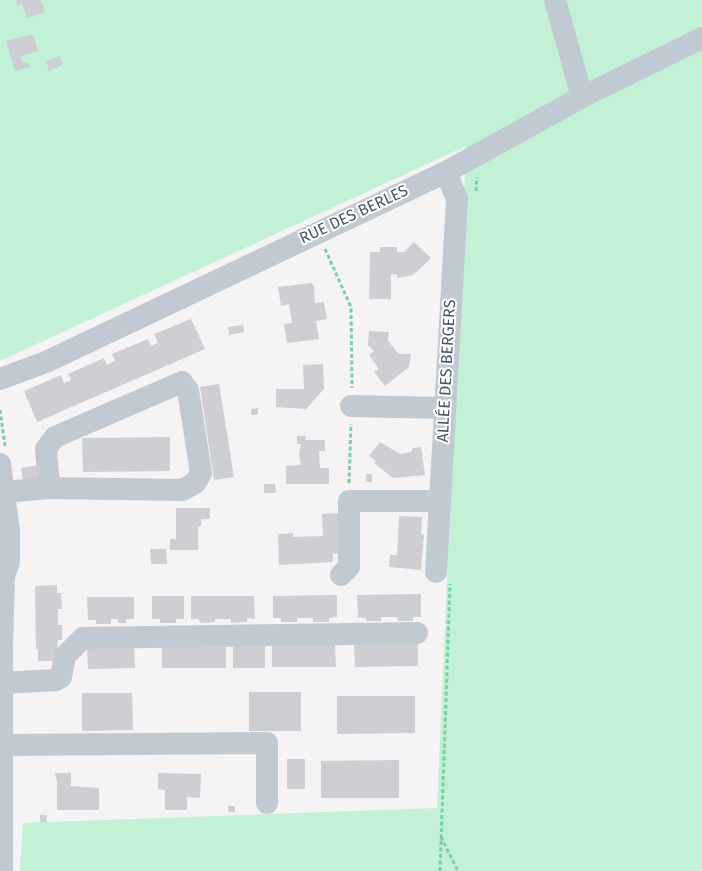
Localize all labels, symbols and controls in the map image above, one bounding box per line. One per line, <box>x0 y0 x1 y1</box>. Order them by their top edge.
street label: RUE DES BERLES <box>297 181 411 249</box>
street label: ALLÉE DES BERGERS <box>434 299 460 443</box>

